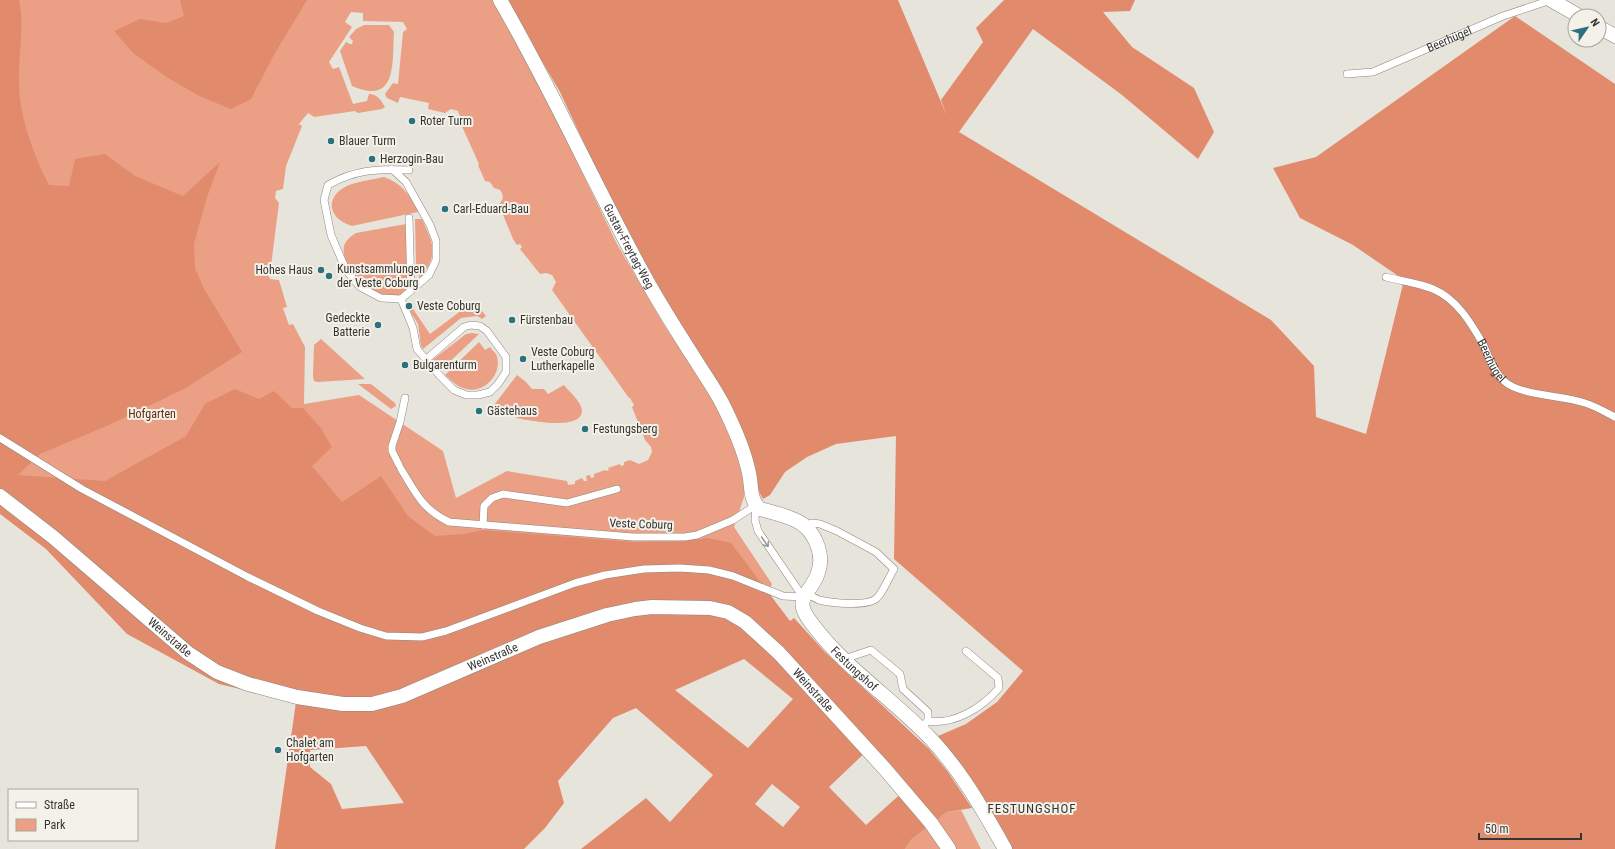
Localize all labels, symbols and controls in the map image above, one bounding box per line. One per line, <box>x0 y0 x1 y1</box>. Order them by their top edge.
north arrow <box>1567 8 1607 48</box>
text: N <box>1588 16 1602 29</box>
street label: Beerhügel <box>1425 23 1474 55</box>
place label: Roter Turm <box>420 114 472 128</box>
marker: Roter Turm <box>407 116 417 126</box>
place label: Blauer Turm <box>339 134 396 148</box>
marker: Blauer Turm <box>326 136 336 146</box>
place label: Herzogin-Bau <box>380 152 444 166</box>
marker: Herzogin-Bau <box>367 154 377 164</box>
place label: Carl-Eduard-Bau <box>453 202 529 216</box>
street label: Gustav-Freytag-Weg <box>600 202 657 291</box>
marker: Carl-Eduard-Bau <box>440 204 450 214</box>
place label: Kunstsammlungen der Veste Coburg <box>337 262 425 290</box>
place label: Hohes Haus <box>255 263 313 277</box>
marker: Hohes Haus <box>316 265 326 275</box>
marker: Kunstsammlungen der Veste Coburg <box>324 271 334 281</box>
place label: Veste Coburg <box>417 299 481 313</box>
marker: Veste Coburg <box>404 301 414 311</box>
place label: Gedeckte Batterie <box>326 311 370 339</box>
place label: Fürstenbau <box>520 313 573 327</box>
marker: Fürstenbau <box>507 315 517 325</box>
marker: Gedeckte Batterie <box>373 320 383 330</box>
street label: Beerhügel <box>1474 336 1509 386</box>
place label: Veste Coburg Lutherkapelle <box>531 345 595 373</box>
marker: Veste Coburg Lutherkapelle <box>518 354 528 364</box>
place label: Bulgarenturm <box>413 358 477 372</box>
marker: Bulgarenturm <box>400 360 410 370</box>
place label: Gästehaus <box>487 404 537 418</box>
marker: Gästehaus <box>474 406 484 416</box>
park label: Hofgarten <box>128 407 176 421</box>
place label: Festungsberg <box>593 422 657 436</box>
marker: Festungsberg <box>580 424 590 434</box>
street label: Veste Coburg <box>609 516 673 532</box>
one-way arrow <box>761 536 769 547</box>
street label: Weinstraße <box>145 615 195 660</box>
street label: Weinstraße <box>466 640 520 674</box>
street label: Festungshof <box>828 644 881 694</box>
street label: Weinstraße <box>790 666 836 715</box>
place label: Chalet am Hofgarten <box>286 736 334 764</box>
marker: Chalet am Hofgarten <box>273 745 283 755</box>
legend <box>8 789 138 841</box>
text: Straße <box>44 798 75 812</box>
district label: FESTUNGSHOF <box>987 801 1077 816</box>
scale bar <box>1479 815 1581 841</box>
text: Park <box>44 818 66 832</box>
text: 50 m <box>1485 822 1509 836</box>

